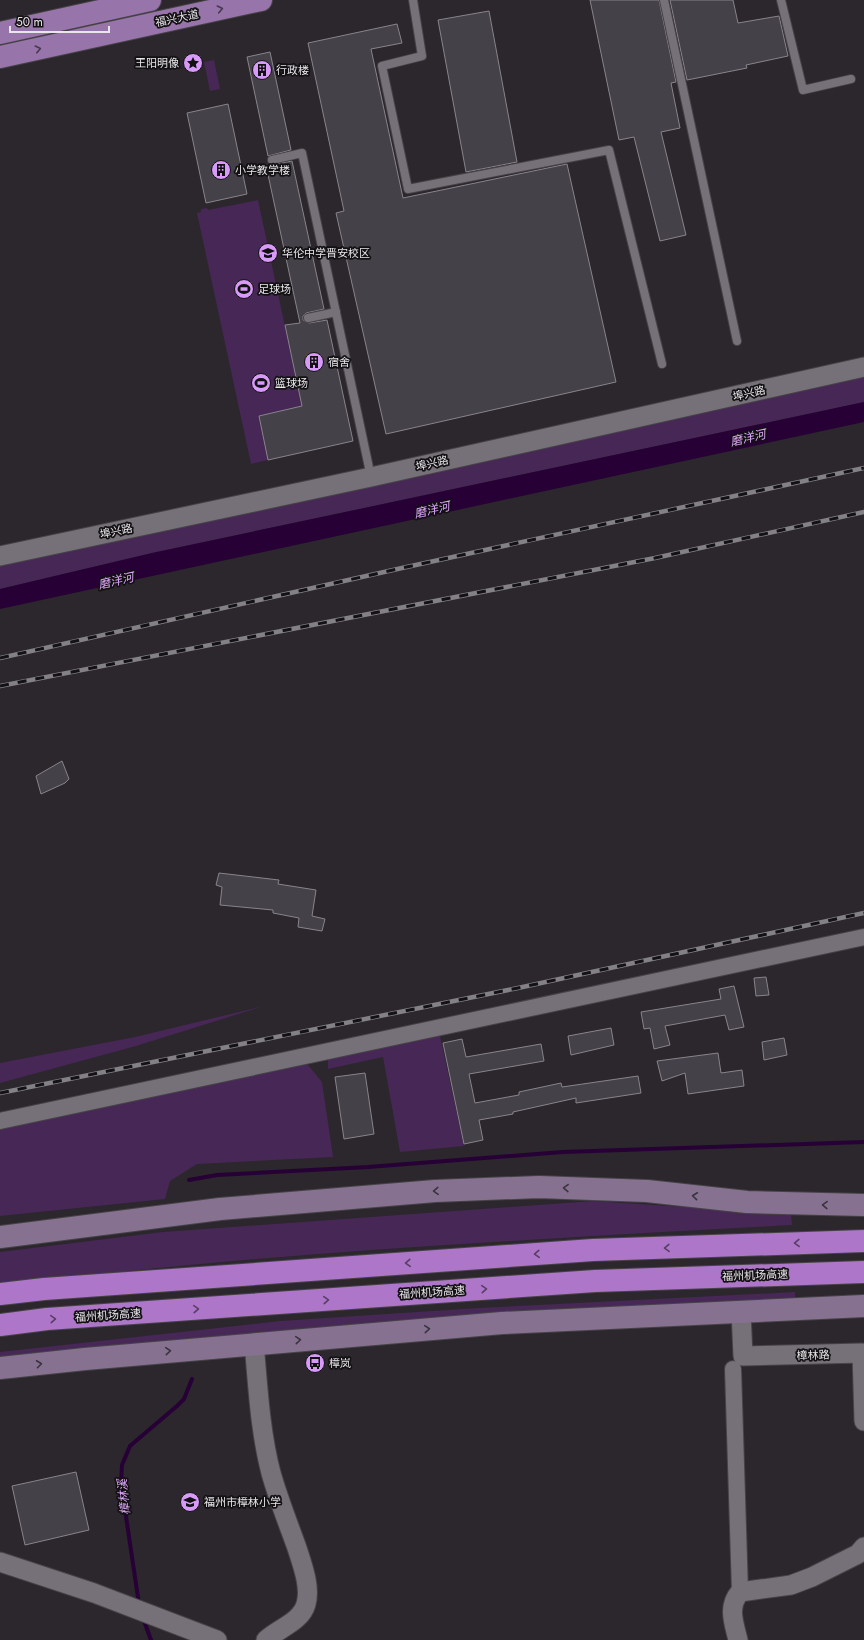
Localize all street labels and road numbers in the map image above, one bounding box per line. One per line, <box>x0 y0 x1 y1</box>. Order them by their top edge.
street label: 福兴大道 <box>154 6 200 30</box>
street label: 埠兴路 <box>731 381 767 405</box>
street label: 埠兴路 <box>414 451 450 475</box>
street label: 埠兴路 <box>98 520 134 542</box>
street label: 福州机场高速 <box>722 1266 788 1284</box>
street label: 福州机场高速 <box>399 1282 465 1302</box>
street label: 福州机场高速 <box>75 1305 141 1325</box>
street label: 樟林路 <box>796 1346 830 1364</box>

